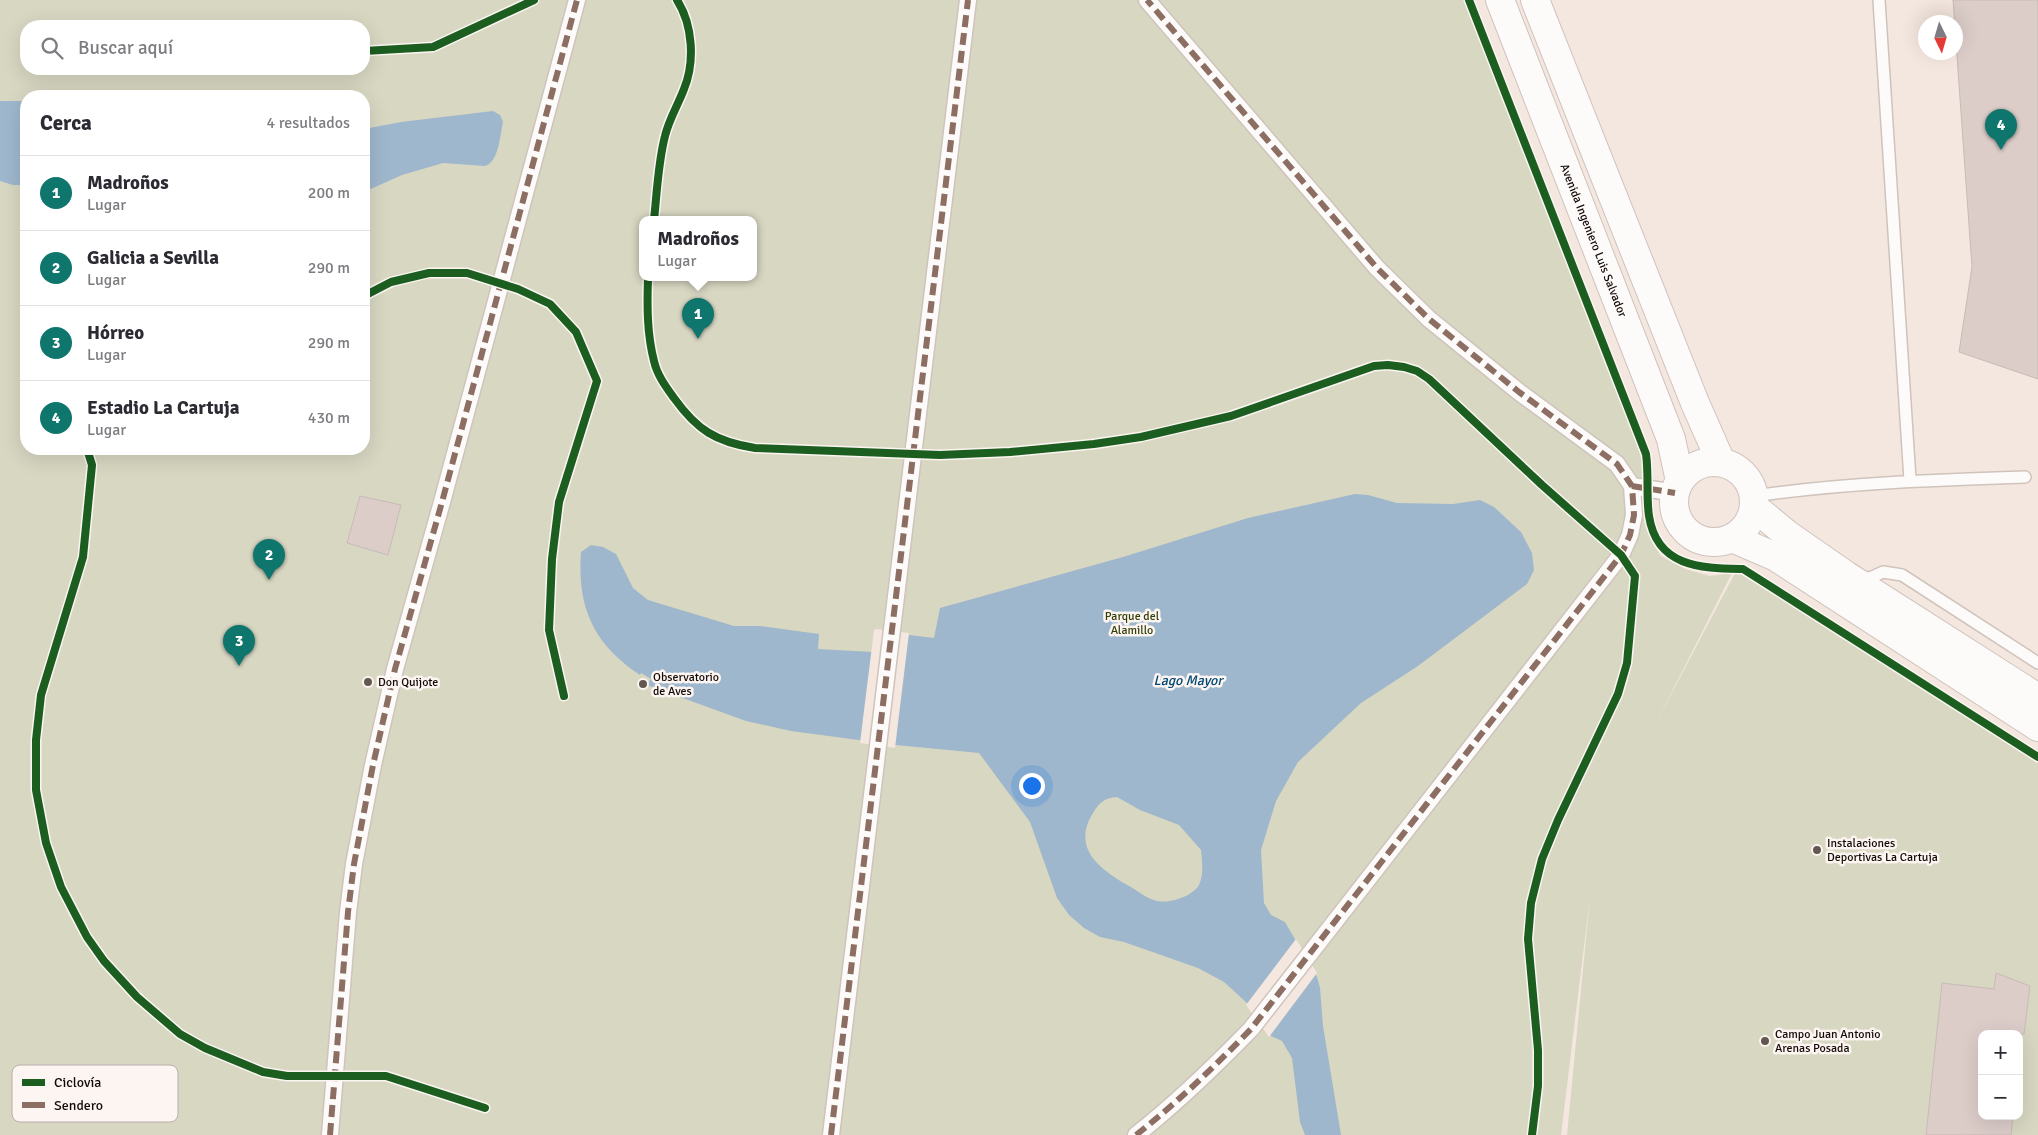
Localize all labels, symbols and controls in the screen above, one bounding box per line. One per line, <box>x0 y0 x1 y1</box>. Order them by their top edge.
north arrow <box>1918 15 1963 60</box>
search box <box>20 20 370 75</box>
icon: search <box>38 34 66 62</box>
text: Buscar aquí <box>78 36 173 60</box>
pin: 4 <box>1985 109 2017 150</box>
text: Cerca <box>40 110 92 136</box>
text: 4 resultados <box>267 113 350 133</box>
street label: Avenida Ingeniero Luis Salvador <box>1557 162 1630 320</box>
text: Madroños <box>87 171 169 195</box>
text: 1 <box>52 183 60 203</box>
text: 200 m <box>308 183 350 203</box>
text: Lugar <box>87 195 126 215</box>
popup <box>639 216 757 281</box>
text: Madroños <box>657 227 739 251</box>
text: Galicia a Sevilla <box>87 246 219 270</box>
text: Lugar <box>657 251 696 271</box>
text: 2 <box>52 258 60 278</box>
text: 290 m <box>308 258 350 278</box>
text: Lugar <box>87 270 126 290</box>
pin: 1 <box>682 298 714 339</box>
text: Hórreo <box>87 321 144 345</box>
text: 3 <box>52 333 60 353</box>
text: 290 m <box>308 333 350 353</box>
text: Lugar <box>87 345 126 365</box>
text: Estadio La Cartuja <box>87 396 240 420</box>
text: 4 <box>52 408 60 428</box>
text: 430 m <box>308 408 350 428</box>
text: Lugar <box>87 420 126 440</box>
pin: 2 <box>253 539 285 580</box>
park label: Parque del Alamillo <box>1105 609 1160 638</box>
pin: 3 <box>223 625 255 666</box>
place label: Observatorio de Aves <box>653 670 719 699</box>
water label: Lago Mayor <box>1154 672 1224 689</box>
place label: Don Quijote <box>378 675 438 690</box>
marker: Don Quijote <box>362 676 374 688</box>
marker: Observatorio de Aves <box>637 678 649 690</box>
your location <box>1019 773 1045 799</box>
place label: Instalaciones Deportivas La Cartuja <box>1827 836 1938 865</box>
marker: Instalaciones Deportivas La Cartuja <box>1811 844 1823 856</box>
place label: Campo Juan Antonio Arenas Posada <box>1775 1027 1881 1056</box>
map controls <box>1978 1030 2023 1120</box>
button: + <box>1978 1030 2023 1075</box>
marker: Campo Juan Antonio Arenas Posada <box>1759 1035 1771 1047</box>
legend <box>12 1065 178 1122</box>
text: Ciclovía <box>54 1074 101 1091</box>
button: − <box>1978 1075 2023 1120</box>
text: Sendero <box>54 1097 103 1114</box>

